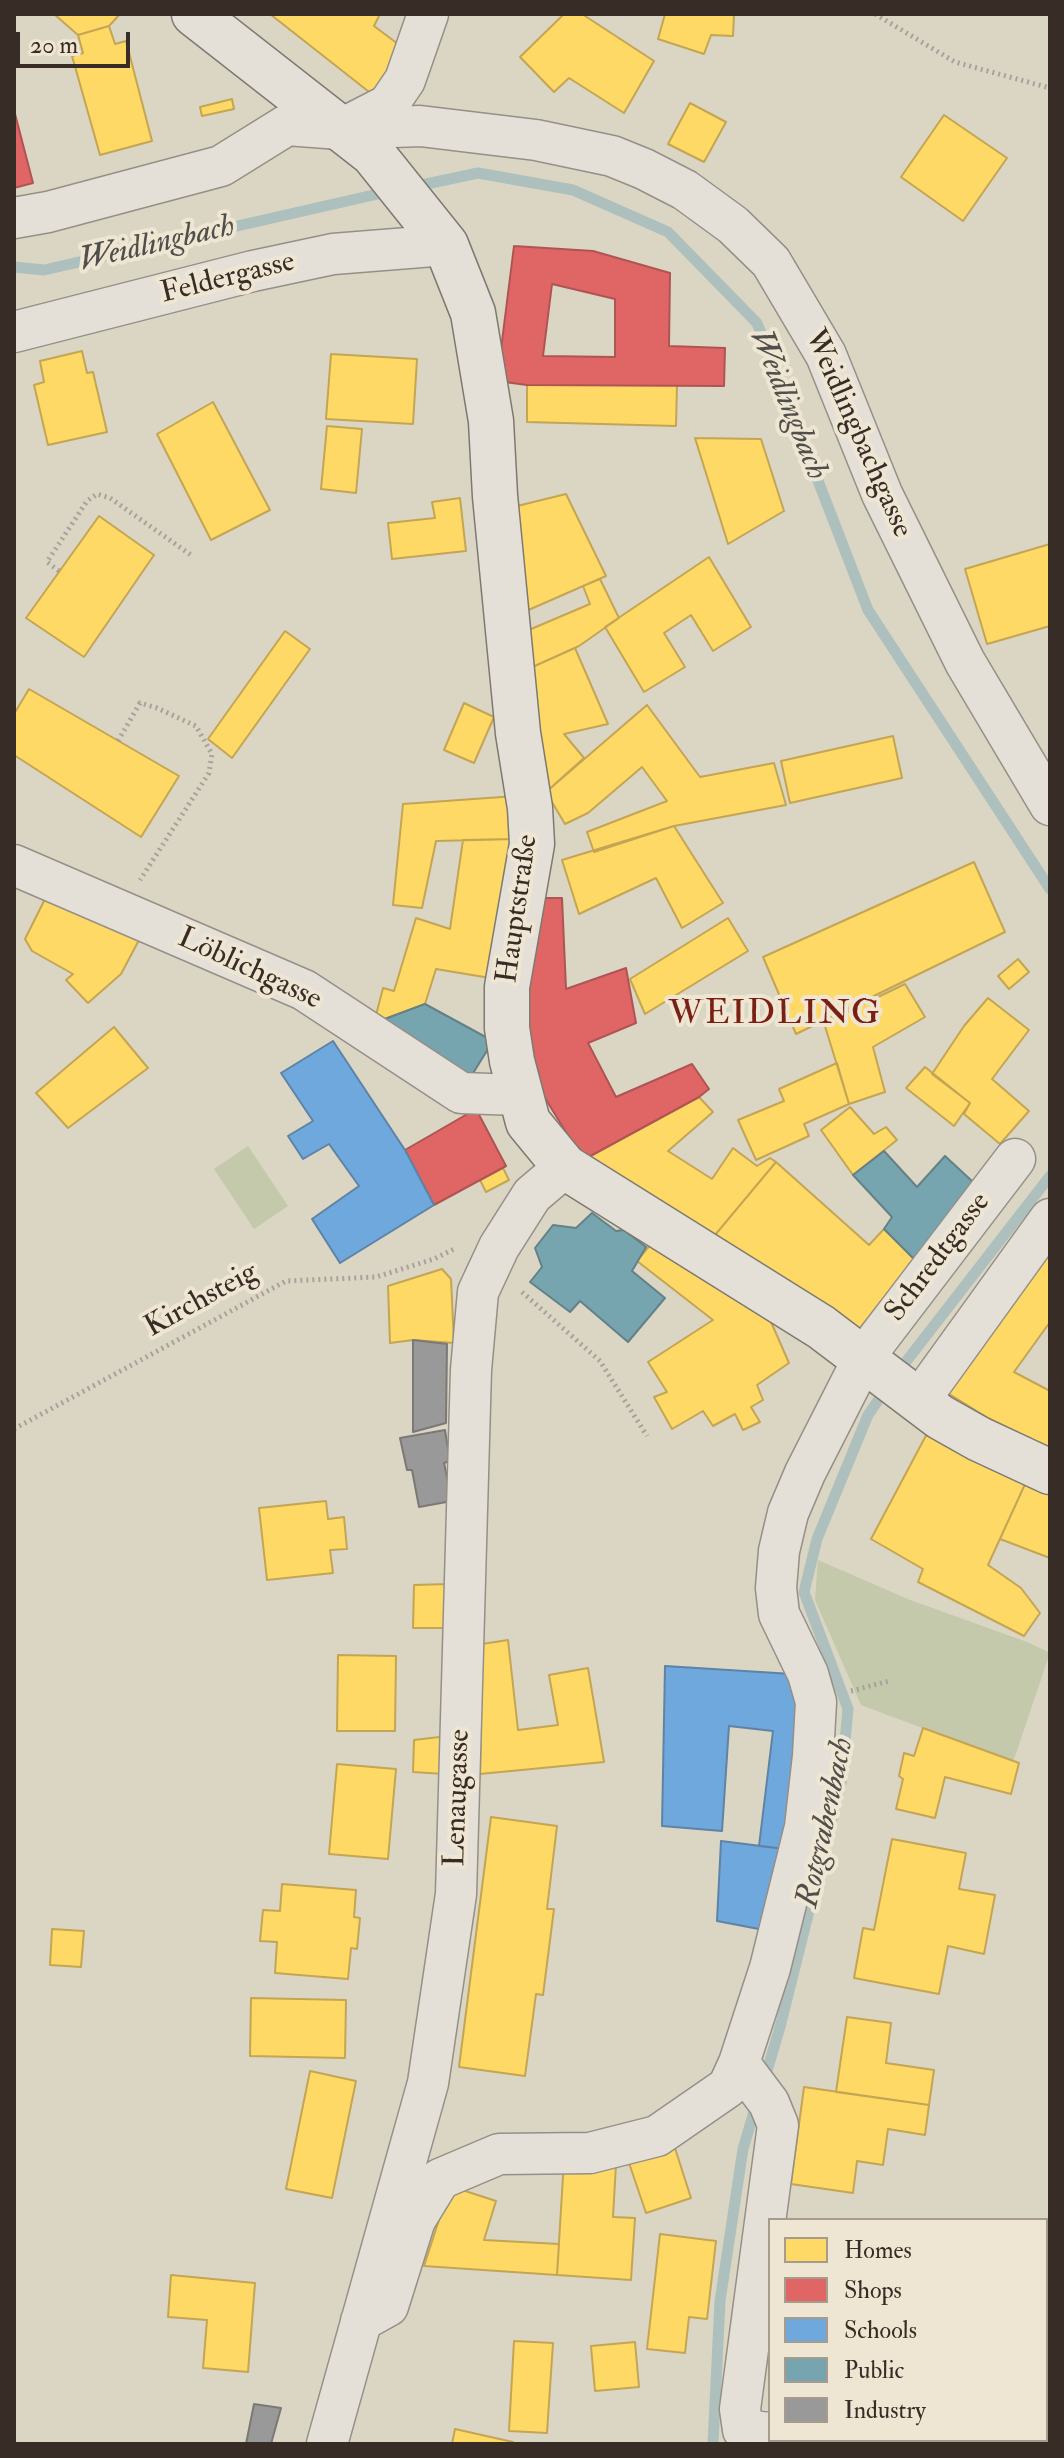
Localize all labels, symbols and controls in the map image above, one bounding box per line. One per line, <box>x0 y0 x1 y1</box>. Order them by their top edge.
scale bar <box>20 16 134 66</box>
text: 20 m <box>30 30 78 61</box>
water label: Weidlingbach <box>75 208 239 282</box>
street label: Feldergasse <box>157 245 299 313</box>
water label: Weidlingbach <box>739 324 835 486</box>
street label: Weidlingbachgasse <box>795 324 919 544</box>
street label: Hauptstraße <box>491 832 547 986</box>
street label: Löblichgasse <box>171 921 327 1019</box>
district label: WEIDLING <box>668 996 882 1036</box>
street label: Schredtgasse <box>879 1186 999 1330</box>
street label: Kirchsteig <box>139 1255 265 1347</box>
street label: Lenaugasse <box>439 1729 479 1867</box>
water label: Rotgrabenbach <box>790 1735 864 1911</box>
legend <box>768 2218 1048 2442</box>
text: Homes <box>844 2235 912 2266</box>
text: Shops <box>844 2275 902 2306</box>
text: Schools <box>844 2315 917 2346</box>
text: Public <box>844 2355 904 2386</box>
text: Industry <box>844 2395 926 2426</box>

